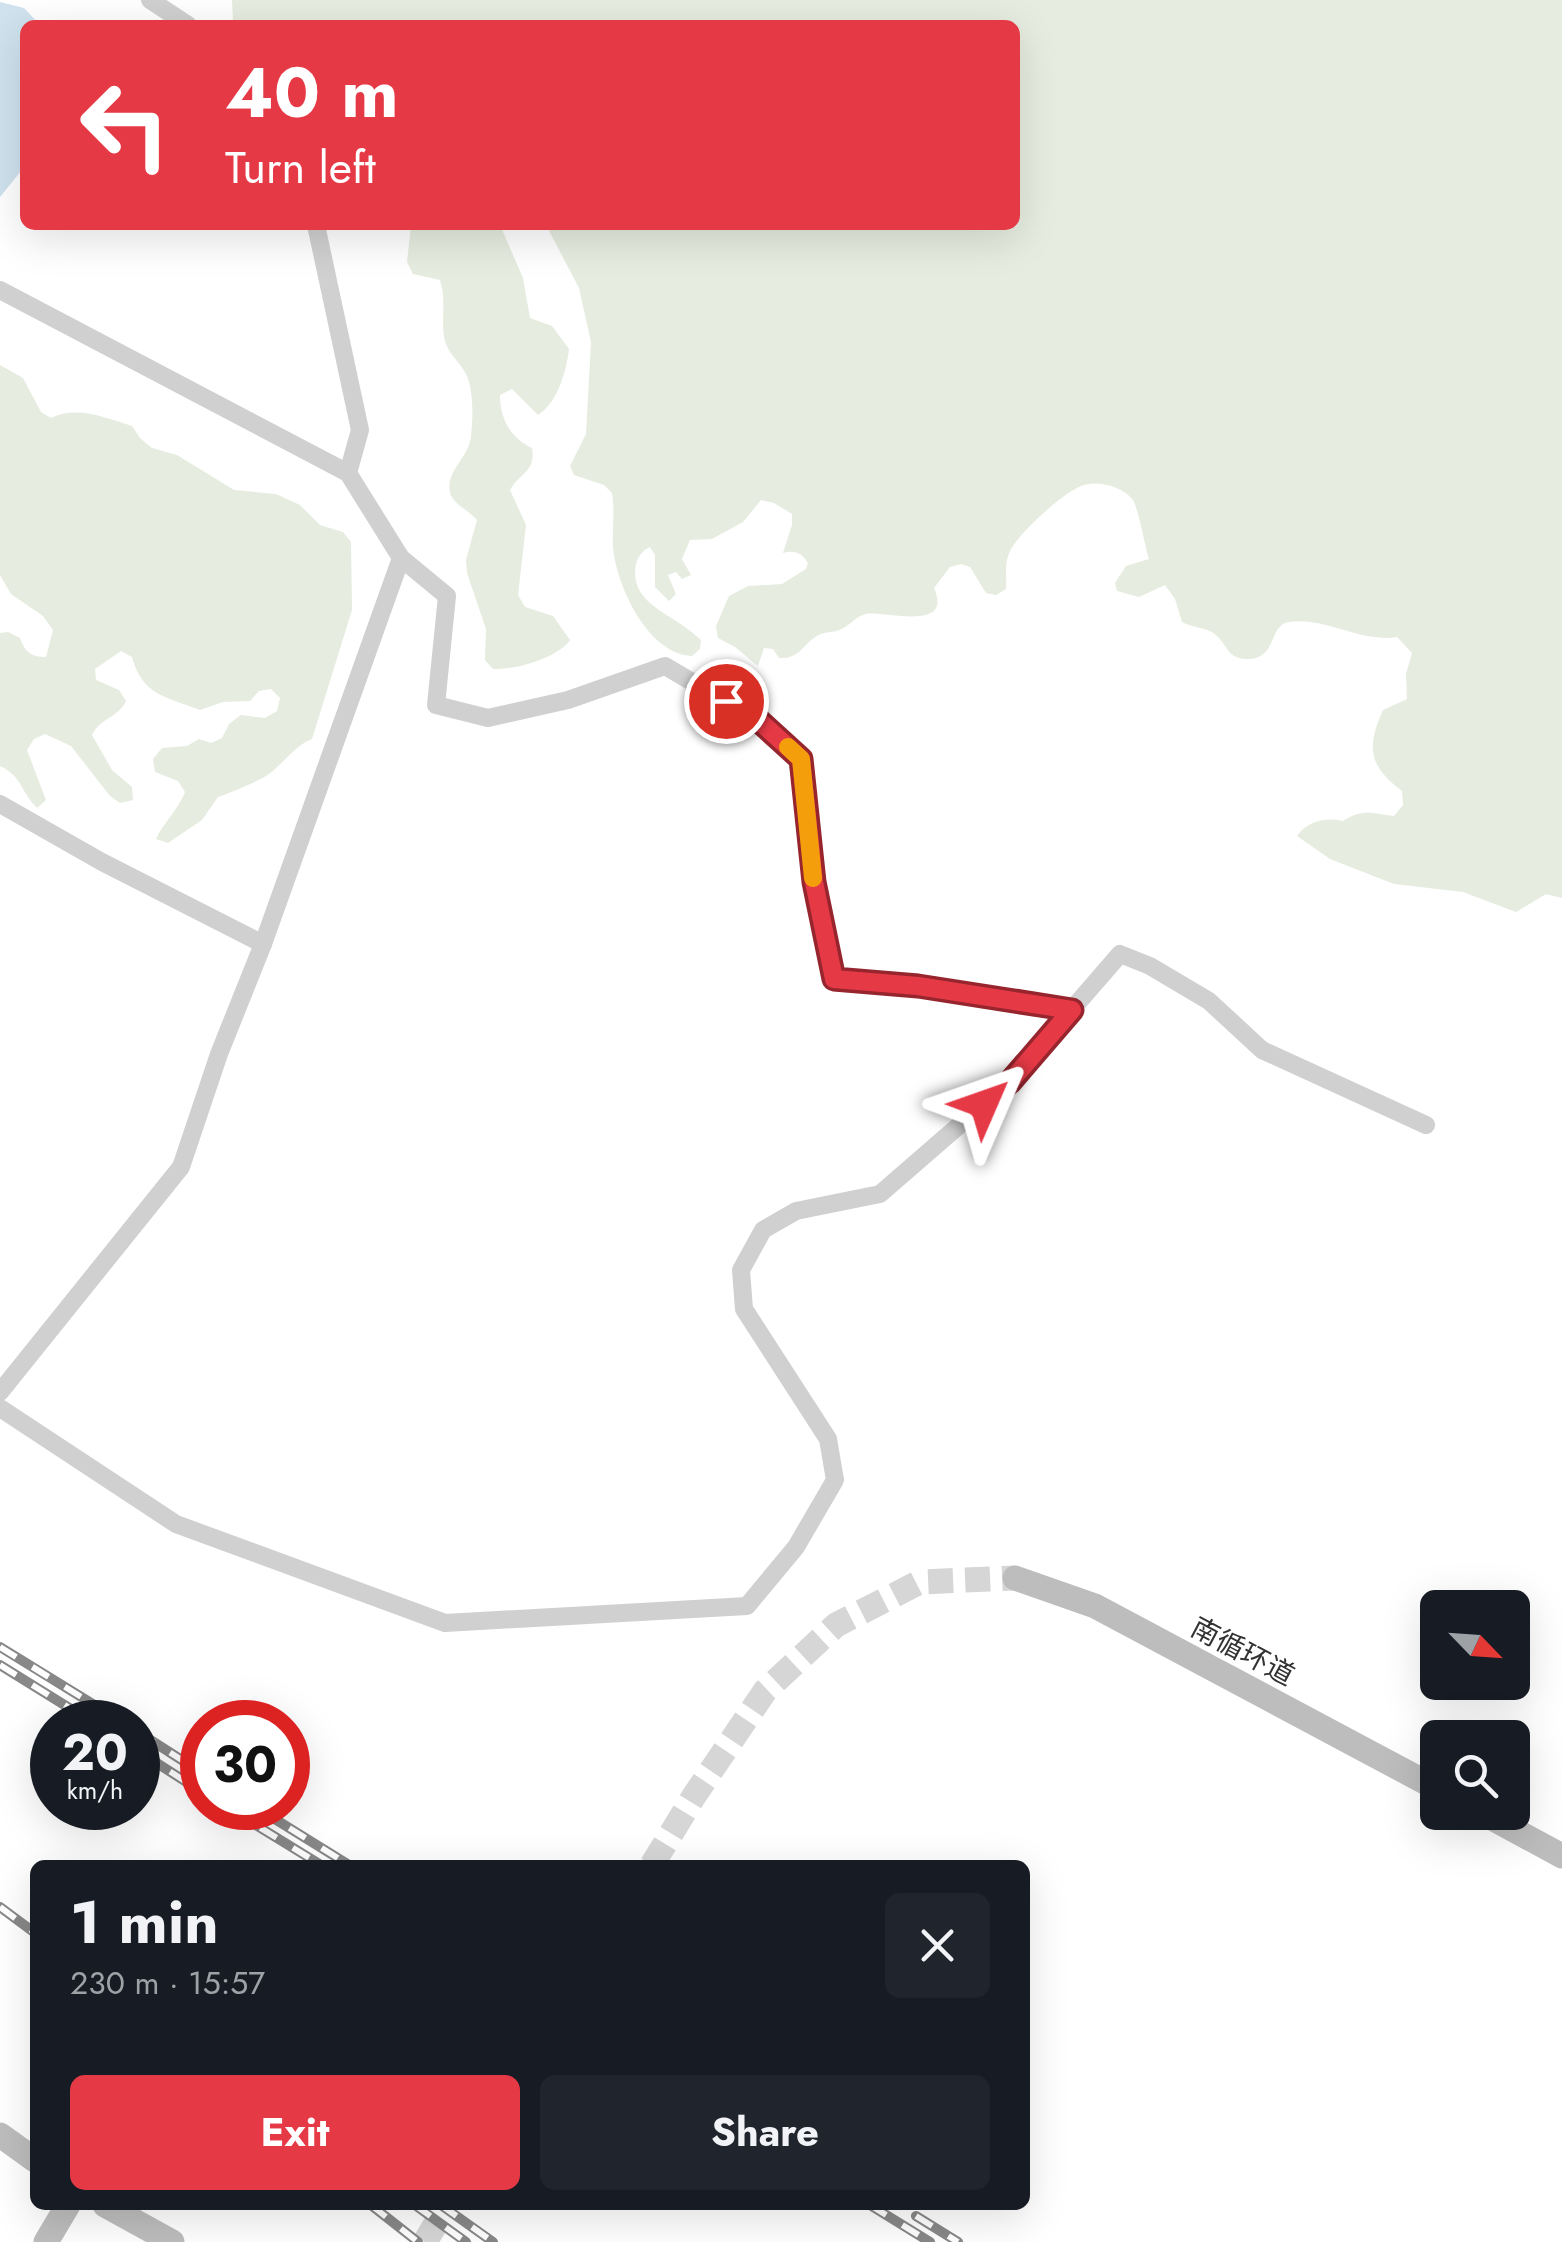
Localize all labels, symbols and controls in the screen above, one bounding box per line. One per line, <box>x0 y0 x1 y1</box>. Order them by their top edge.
text: 40 m <box>225 42 399 143</box>
icon: left <box>60 60 190 190</box>
text: Turn left <box>225 135 376 200</box>
pin <box>684 659 769 744</box>
icon: arrive <box>699 674 754 729</box>
position arrow <box>932 1052 1036 1156</box>
north arrow <box>1420 1590 1530 1700</box>
map controls <box>1420 1590 1530 1830</box>
street label: 南循环道 <box>1184 1607 1302 1696</box>
speed limit sign: 30 <box>180 1700 310 1830</box>
text: 20 <box>62 1716 128 1789</box>
button: search <box>1420 1720 1530 1830</box>
text: km/h <box>67 1772 123 1808</box>
text: 1 min <box>70 1879 219 1966</box>
button: close <box>885 1893 990 1998</box>
text: 230 m · 15:57 <box>70 1960 265 2006</box>
button: Exit <box>70 2075 520 2190</box>
button: Share <box>540 2075 990 2190</box>

